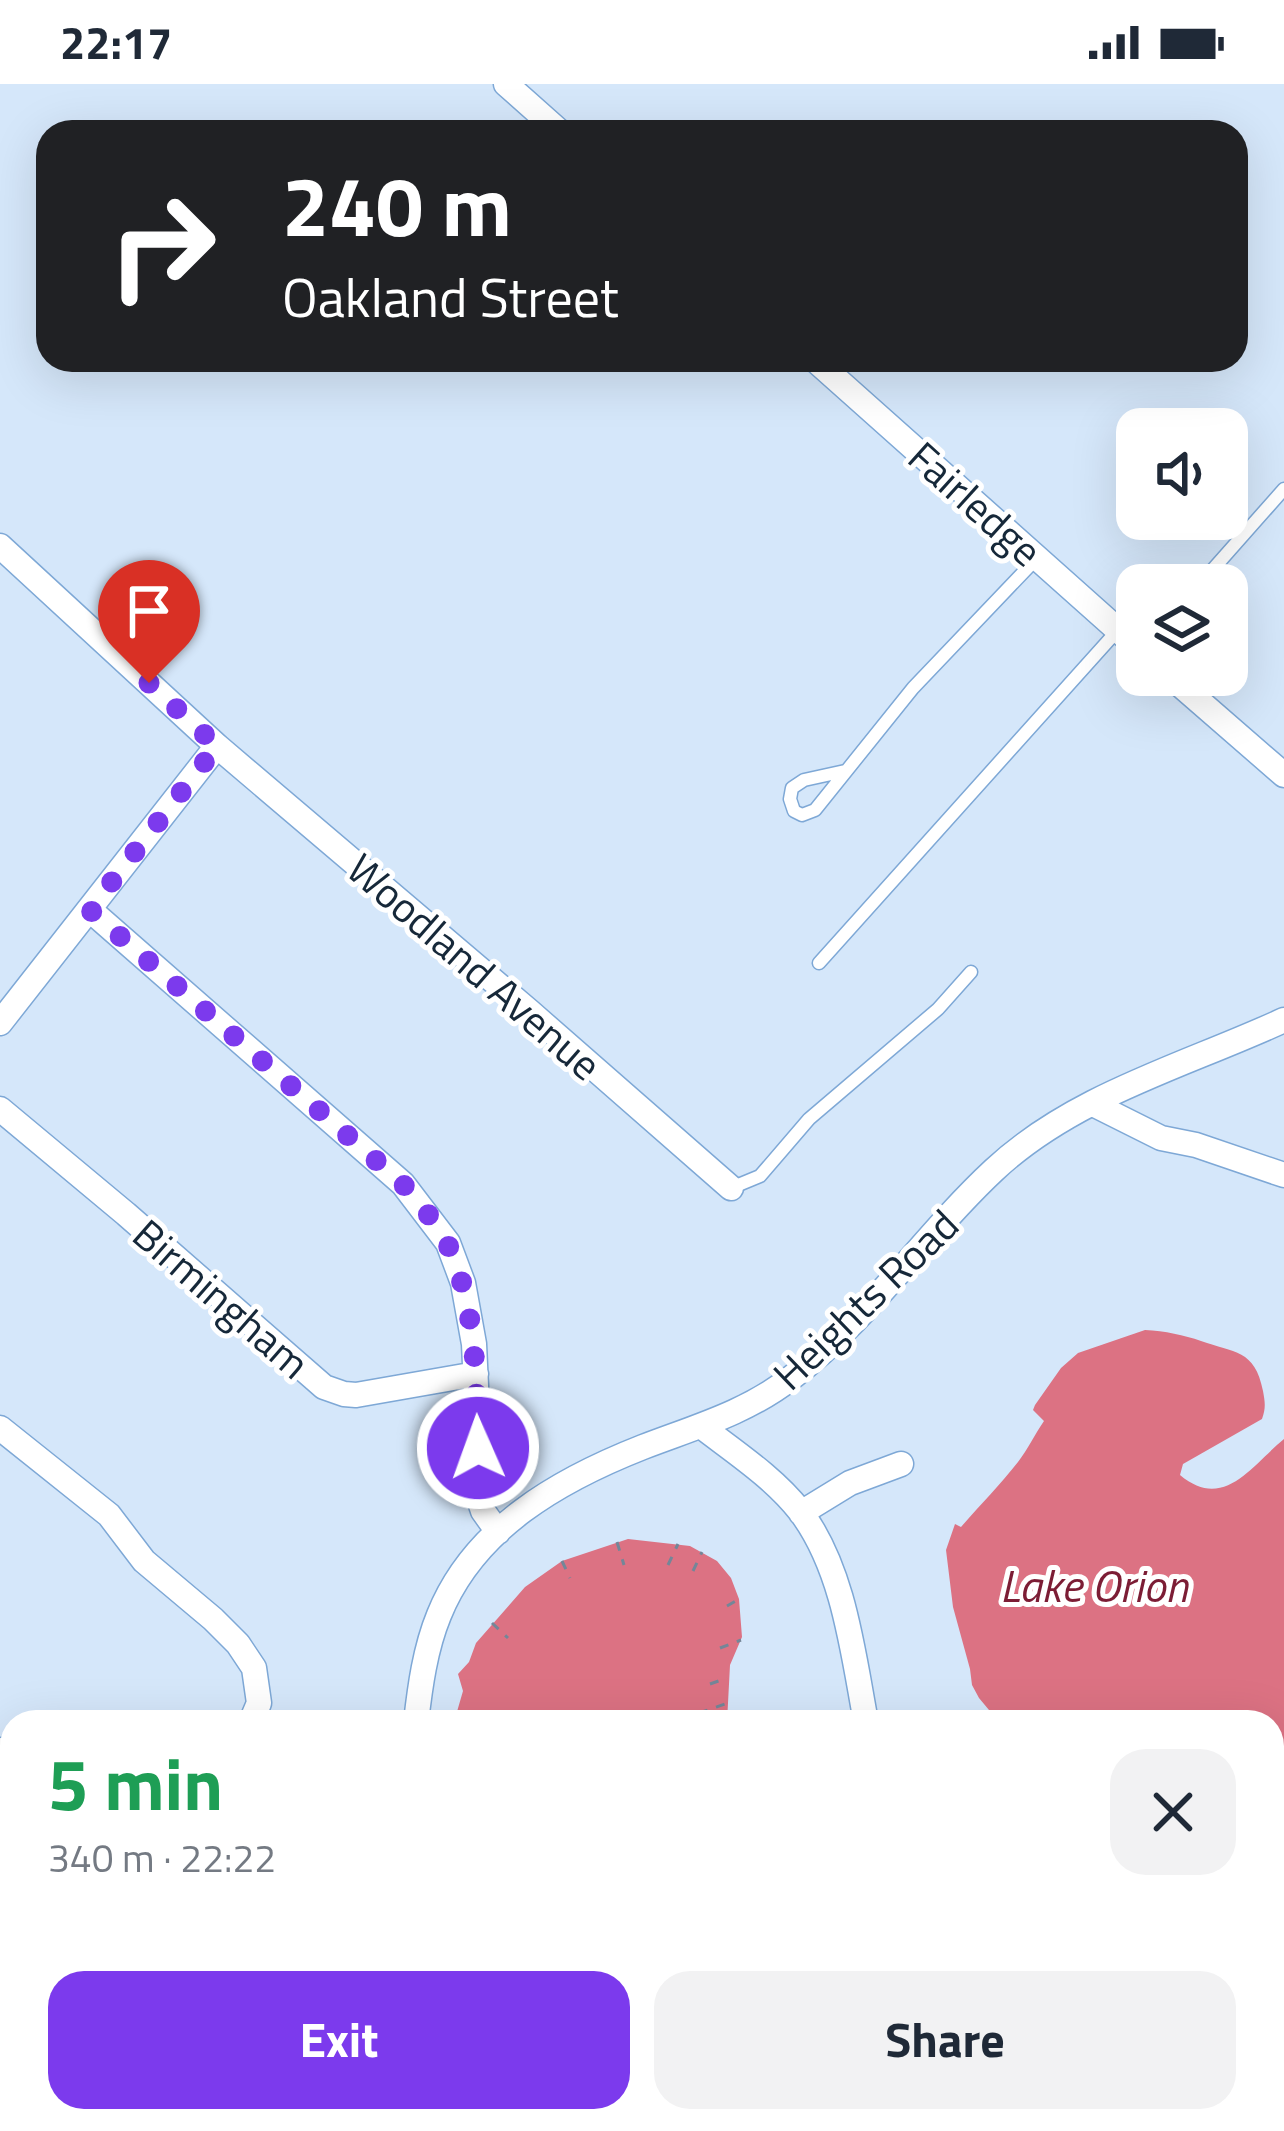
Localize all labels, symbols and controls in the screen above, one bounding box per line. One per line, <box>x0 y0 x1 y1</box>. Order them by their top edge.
text: 22:17 <box>60 8 172 76</box>
text: 240 m <box>282 141 512 269</box>
icon: right <box>84 168 240 324</box>
text: Oakland Street <box>282 256 619 338</box>
map controls <box>1116 408 1248 696</box>
button: sound <box>1116 408 1248 540</box>
street label: Fairledge <box>895 425 1057 581</box>
pin <box>98 560 200 683</box>
button: layers <box>1116 564 1248 696</box>
icon: arrive <box>116 578 182 644</box>
street label: Woodland Avenue <box>334 837 616 1095</box>
street label: Heights Road <box>758 1194 972 1404</box>
street label: Birmingham <box>119 1203 325 1393</box>
position arrow <box>415 1385 541 1511</box>
water label: Lake Orion <box>1000 1551 1190 1619</box>
text: 5 min <box>48 1728 223 1838</box>
button: close <box>1110 1749 1236 1875</box>
text: 340 m · 22:22 <box>48 1828 276 1887</box>
button: Exit <box>48 1971 630 2109</box>
button: Share <box>654 1971 1236 2109</box>

